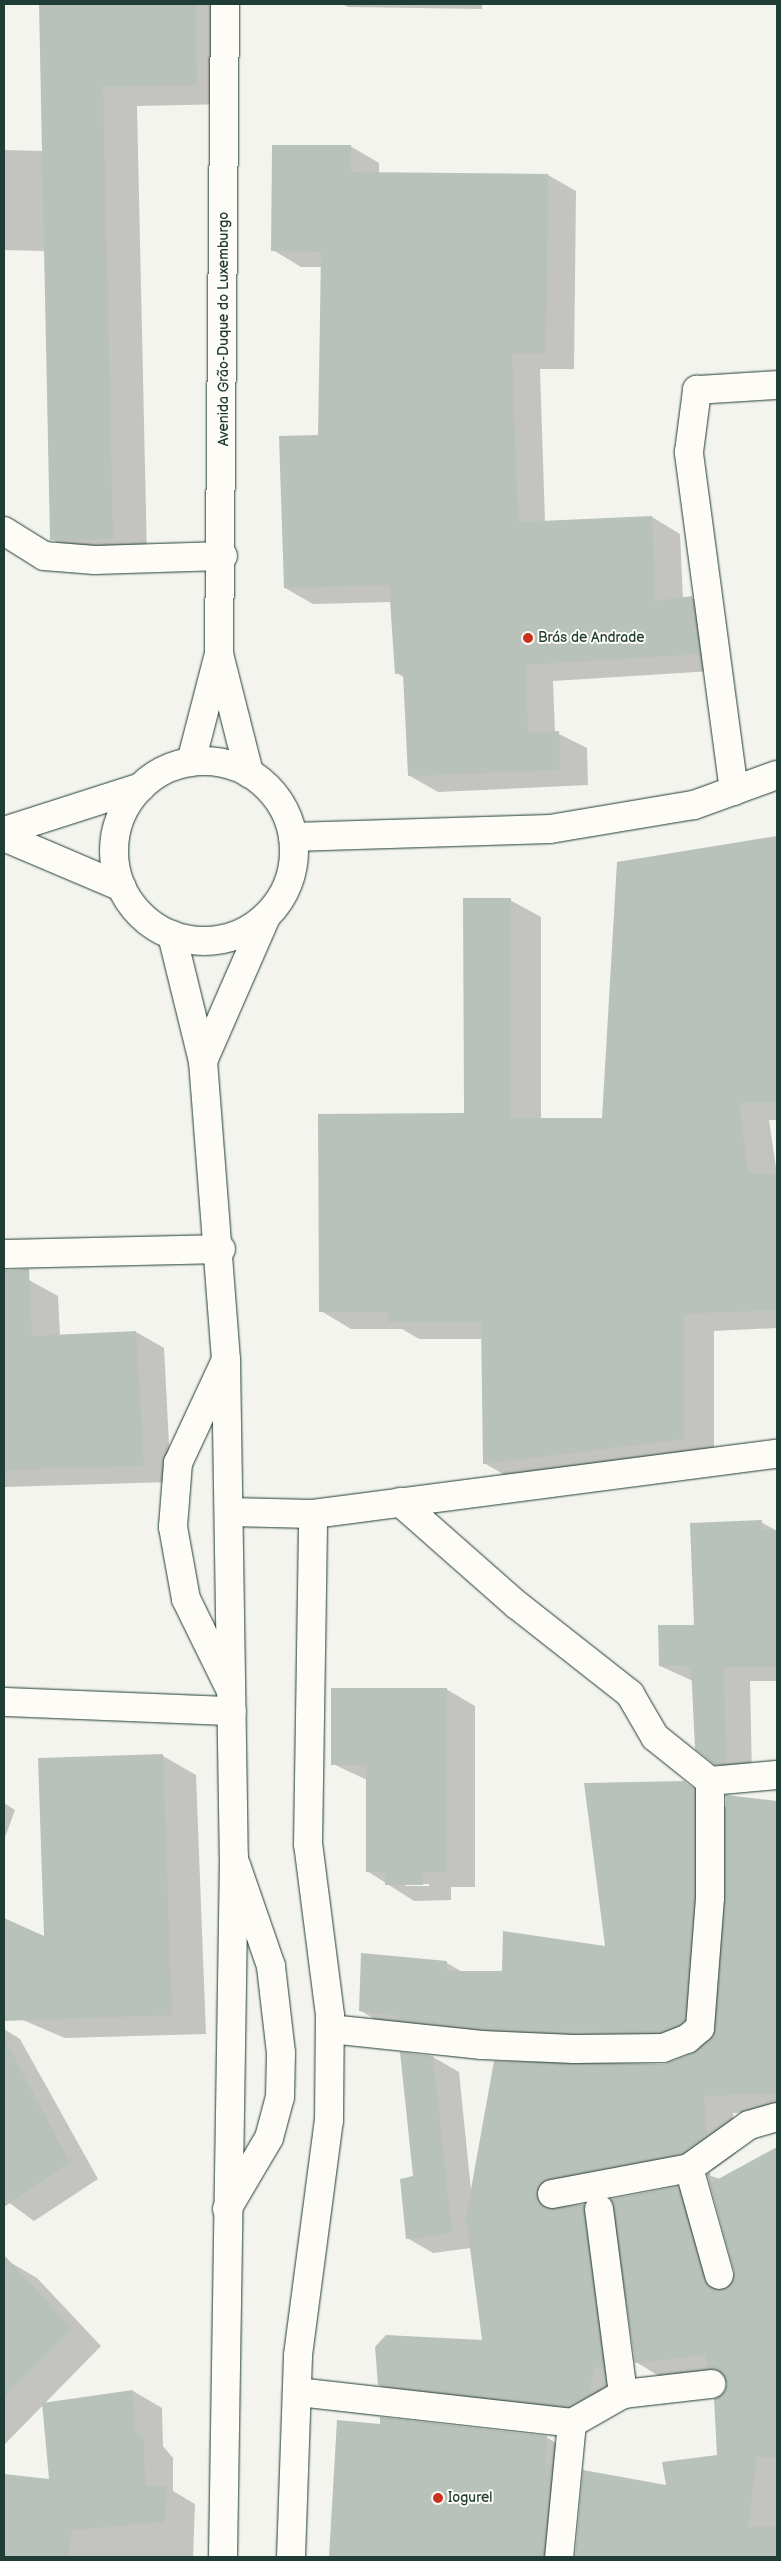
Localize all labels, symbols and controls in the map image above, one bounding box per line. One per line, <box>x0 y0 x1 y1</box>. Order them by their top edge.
street label: Avenida Grão-Duque do Luxemburgo <box>216 212 232 446</box>
place label: Brás de Andrade <box>538 630 645 646</box>
marker: Brás de Andrade <box>522 632 534 644</box>
place label: Iogurel <box>448 2490 492 2506</box>
marker: Iogurel <box>432 2492 444 2504</box>

